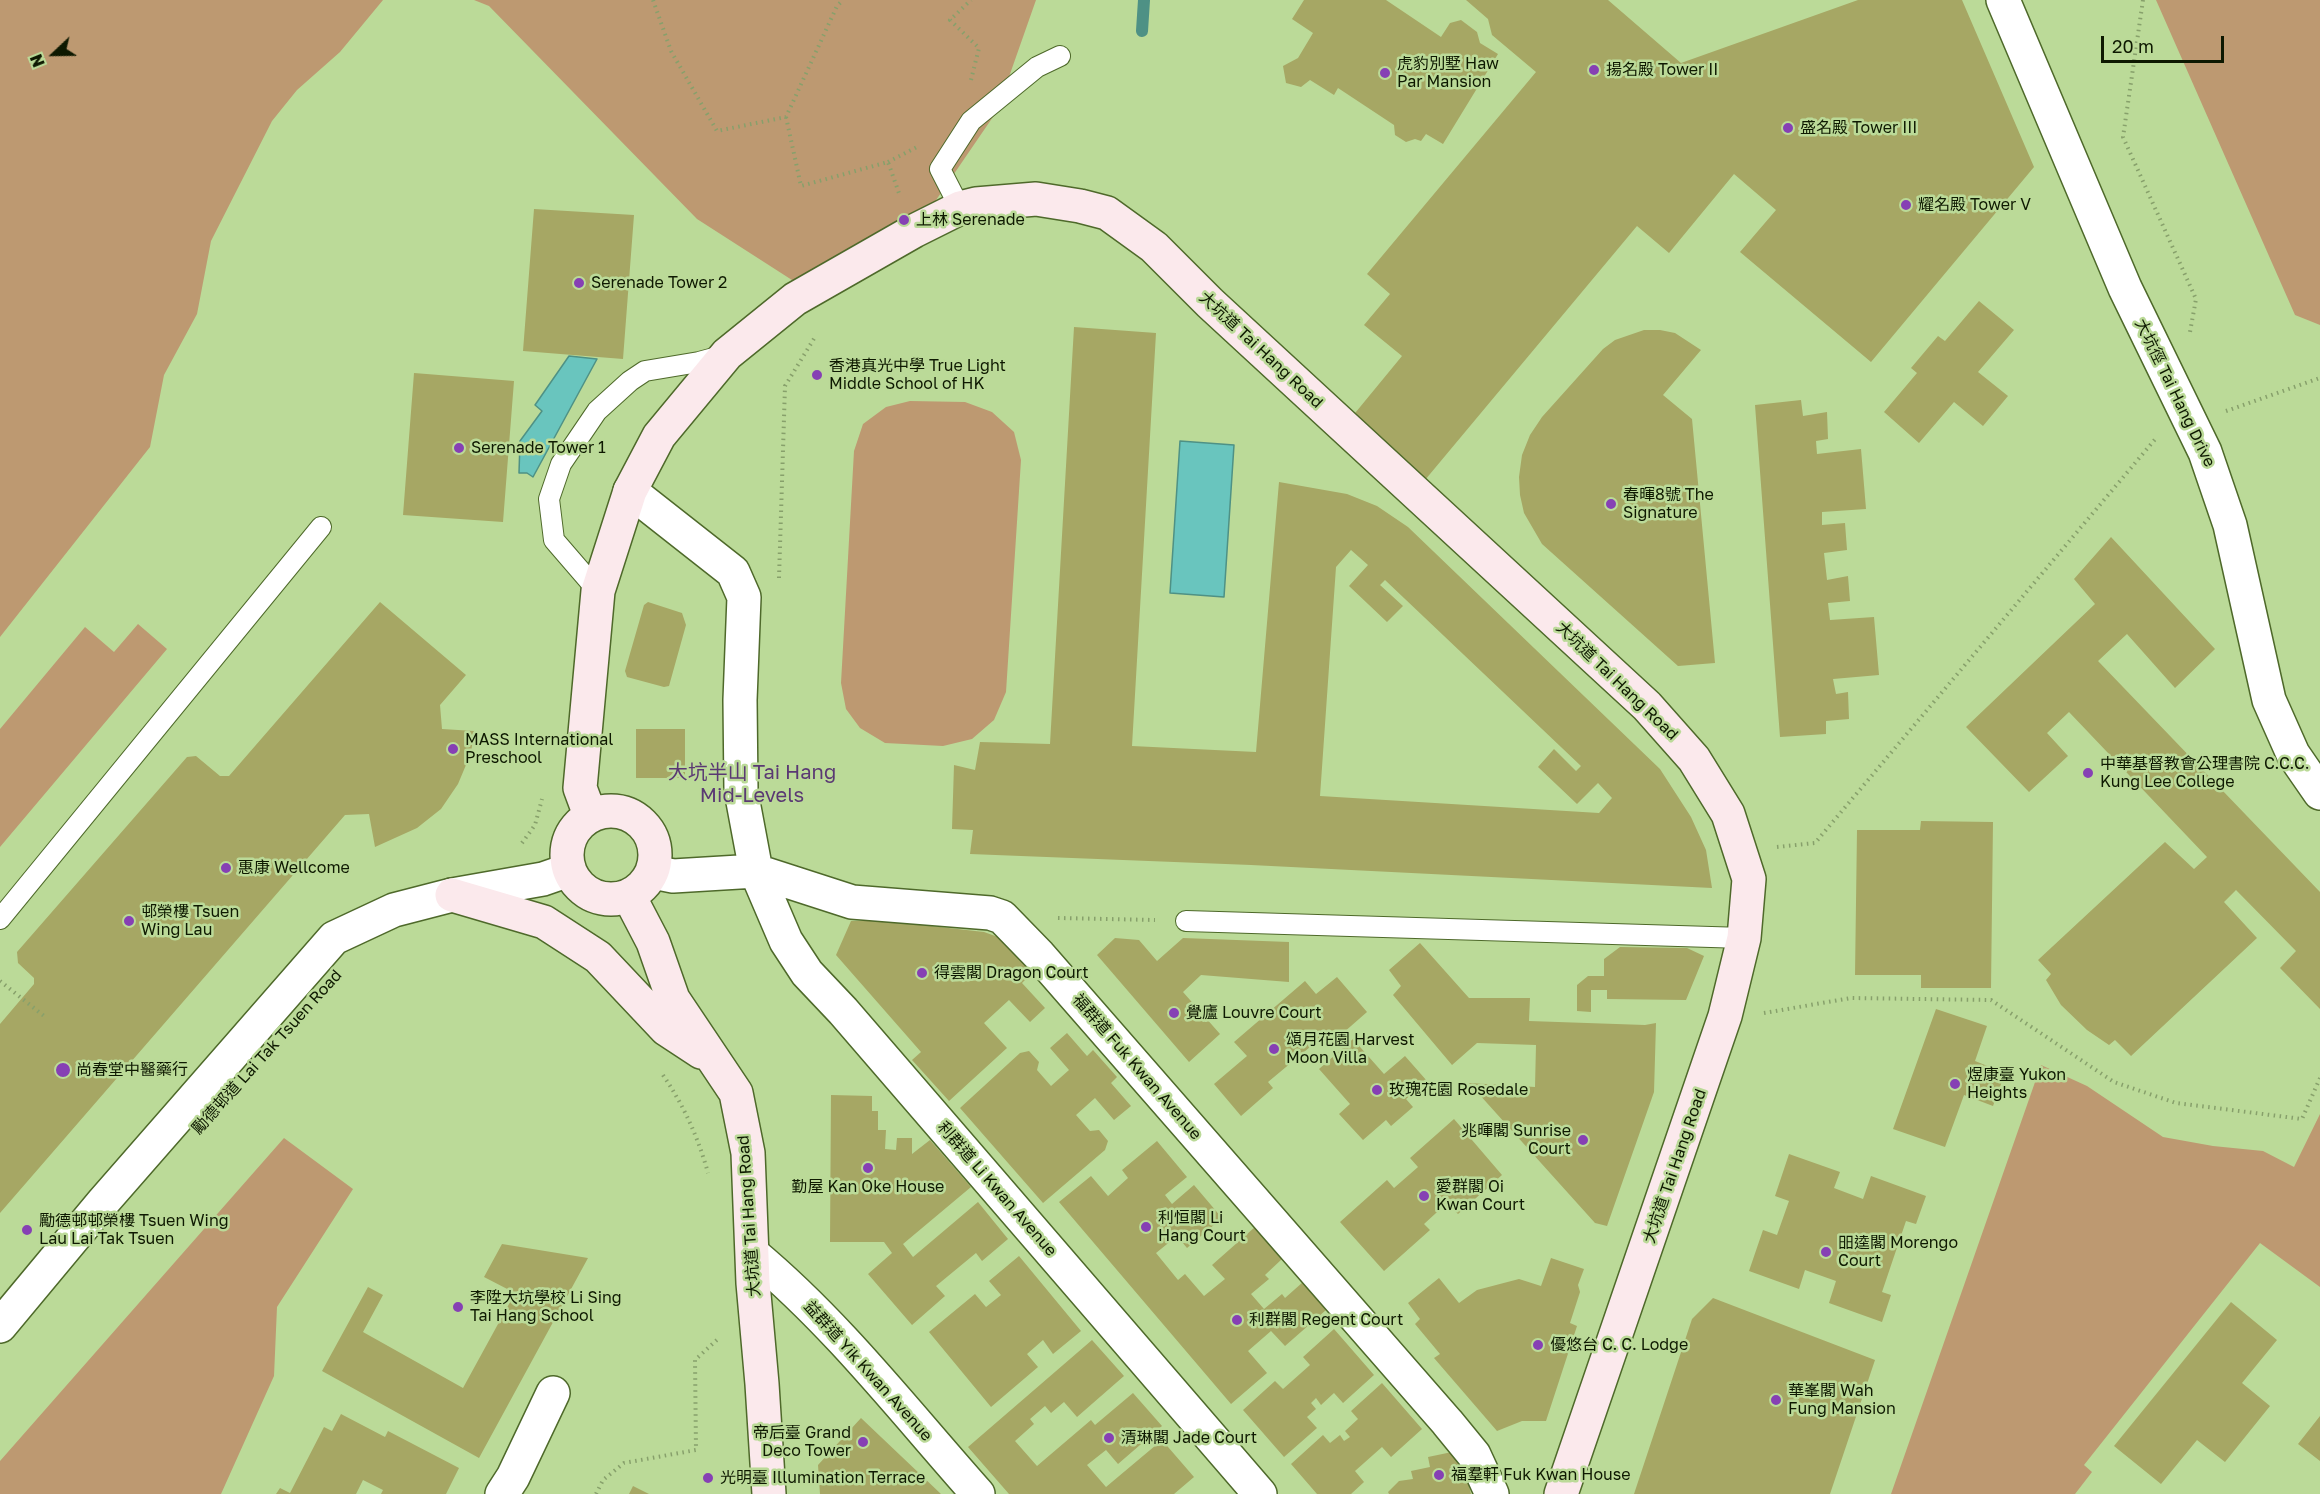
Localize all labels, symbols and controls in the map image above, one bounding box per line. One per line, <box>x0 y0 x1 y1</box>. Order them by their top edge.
north arrow <box>24 24 84 84</box>
scale bar <box>2104 24 2227 62</box>
text: 20 m <box>2112 35 2154 57</box>
text: N <box>26 51 49 70</box>
place label: 虎豹別墅 Haw Par Mansion <box>1397 54 1499 92</box>
place label: 揚名殿 Tower II <box>1606 60 1718 80</box>
marker: 揚名殿 Tower II <box>1587 63 1601 77</box>
marker: 虎豹別墅 Haw Par Mansion <box>1378 66 1392 80</box>
place label: 盛名殿 Tower III <box>1800 118 1917 138</box>
marker: 盛名殿 Tower III <box>1781 121 1795 135</box>
place label: 耀名殿 Tower V <box>1918 195 2031 215</box>
marker: 耀名殿 Tower V <box>1899 198 1913 212</box>
place label: 上林 Serenade <box>916 210 1025 230</box>
marker: 上林 Serenade <box>897 213 911 227</box>
place label: Serenade Tower 2 <box>591 273 727 293</box>
marker: Serenade Tower 2 <box>572 276 586 290</box>
street label: 大坑道 Tai Hang Road <box>1195 288 1327 412</box>
street label: 大坑徑 Tai Hang Drive <box>2131 316 2219 470</box>
place label: 香港真光中學 True Light Middle School of HK <box>829 356 1006 394</box>
marker: 香港真光中學 True Light Middle School of HK <box>810 368 824 382</box>
place label: Serenade Tower 1 <box>471 438 606 458</box>
marker: Serenade Tower 1 <box>452 441 466 455</box>
place label: 春暉8號 The Signature <box>1623 485 1714 523</box>
marker: 春暉8號 The Signature <box>1604 497 1618 511</box>
street label: 大坑道 Tai Hang Road <box>1552 618 1682 744</box>
place label: MASS International Preschool <box>465 730 613 768</box>
marker: MASS International Preschool <box>446 742 460 756</box>
place label: 中華基督教會公理書院 C.C.C. Kung Lee College <box>2100 754 2309 792</box>
district label: 大坑半山 Tai Hang Mid-Levels <box>668 761 836 808</box>
marker: 中華基督教會公理書院 C.C.C. Kung Lee College <box>2081 766 2095 780</box>
place label: 惠康 Wellcome <box>238 858 350 878</box>
marker: 惠康 Wellcome <box>219 861 233 875</box>
place label: 邨榮樓 Tsuen Wing Lau <box>141 902 239 940</box>
marker: 邨榮樓 Tsuen Wing Lau <box>122 914 136 928</box>
place label: 得雲閣 Dragon Court <box>934 963 1089 983</box>
street label: 勵德邨道 Lai Tak Tsuen Road <box>188 966 346 1138</box>
marker: 得雲閣 Dragon Court <box>915 966 929 980</box>
street label: 福群道 Fuk Kwan Avenue <box>1068 990 1206 1144</box>
place label: 覺廬 Louvre Court <box>1186 1003 1322 1023</box>
marker: 覺廬 Louvre Court <box>1167 1006 1181 1020</box>
place label: 頌月花園 Harvest Moon Villa <box>1286 1030 1415 1068</box>
marker: 頌月花園 Harvest Moon Villa <box>1267 1042 1281 1056</box>
place label: 尚春堂中醫藥行 <box>76 1060 188 1080</box>
marker: 尚春堂中醫藥行 <box>54 1061 72 1079</box>
place label: 煜康臺 Yukon Heights <box>1967 1065 2066 1103</box>
marker: 煜康臺 Yukon Heights <box>1948 1077 1962 1091</box>
place label: 玫瑰花園 Rosedale <box>1389 1080 1528 1100</box>
marker: 玫瑰花園 Rosedale <box>1370 1083 1384 1097</box>
street label: 大坑道 Tai Hang Road <box>1640 1086 1710 1246</box>
street label: 利群道 Li Kwan Avenue <box>933 1118 1061 1260</box>
place label: 兆暉閣 Sunrise Court <box>1461 1121 1571 1159</box>
marker: 兆暉閣 Sunrise Court <box>1576 1133 1590 1147</box>
street label: 大坑道 Tai Hang Road <box>734 1135 764 1297</box>
marker: 勤屋 Kan Oke House <box>861 1161 875 1175</box>
place label: 勤屋 Kan Oke House <box>792 1177 944 1197</box>
place label: 愛群閣 Oi Kwan Court <box>1436 1177 1525 1215</box>
marker: 愛群閣 Oi Kwan Court <box>1417 1189 1431 1203</box>
place label: 利恒閣 Li Hang Court <box>1158 1208 1246 1246</box>
place label: 勵德邨邨榮樓 Tsuen Wing Lau Lai Tak Tsuen <box>39 1211 229 1249</box>
marker: 利恒閣 Li Hang Court <box>1139 1220 1153 1234</box>
marker: 勵德邨邨榮樓 Tsuen Wing Lau Lai Tak Tsuen <box>20 1223 34 1237</box>
place label: 昍逵閣 Morengo Court <box>1838 1233 1958 1271</box>
marker: 昍逵閣 Morengo Court <box>1819 1245 1833 1259</box>
place label: 李陞大坑學校 Li Sing Tai Hang School <box>470 1288 622 1326</box>
street label: 益群道 Yik Kwan Avenue <box>800 1297 936 1445</box>
marker: 李陞大坑學校 Li Sing Tai Hang School <box>451 1300 465 1314</box>
place label: 利群閣 Regent Court <box>1249 1310 1403 1330</box>
marker: 利群閣 Regent Court <box>1230 1313 1244 1327</box>
place label: 優悠台 C. C. Lodge <box>1550 1335 1688 1355</box>
marker: 優悠台 C. C. Lodge <box>1531 1338 1545 1352</box>
place label: 華峯閣 Wah Fung Mansion <box>1788 1381 1896 1419</box>
marker: 華峯閣 Wah Fung Mansion <box>1769 1393 1783 1407</box>
place label: 帝后臺 Grand Deco Tower <box>753 1423 851 1461</box>
place label: 清琳閣 Jade Court <box>1121 1428 1257 1448</box>
marker: 清琳閣 Jade Court <box>1102 1431 1116 1445</box>
marker: 帝后臺 Grand Deco Tower <box>856 1435 870 1449</box>
place label: 福羣軒 Fuk Kwan House <box>1451 1465 1631 1485</box>
place label: 光明臺 Illumination Terrace <box>720 1468 925 1488</box>
marker: 福羣軒 Fuk Kwan House <box>1432 1468 1446 1482</box>
marker: 光明臺 Illumination Terrace <box>701 1471 715 1485</box>

